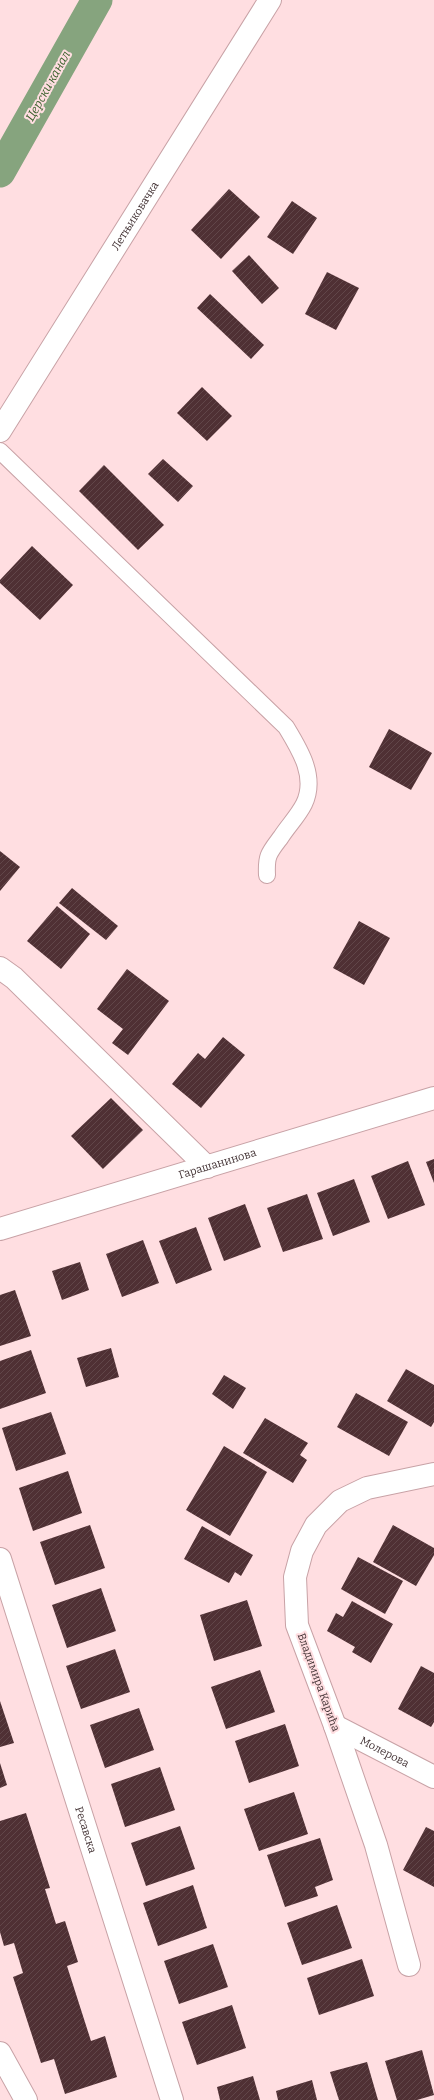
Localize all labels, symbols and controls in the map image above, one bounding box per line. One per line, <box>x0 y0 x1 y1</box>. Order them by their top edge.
water label: Церски канал <box>23 48 73 124</box>
street label: Летњиковачка <box>109 179 162 253</box>
street label: Гарашанинова <box>177 1146 258 1182</box>
street label: Владимира Карића <box>295 1631 342 1733</box>
street label: Молерова <box>358 1734 411 1770</box>
street label: Ресавска <box>72 1805 99 1855</box>

